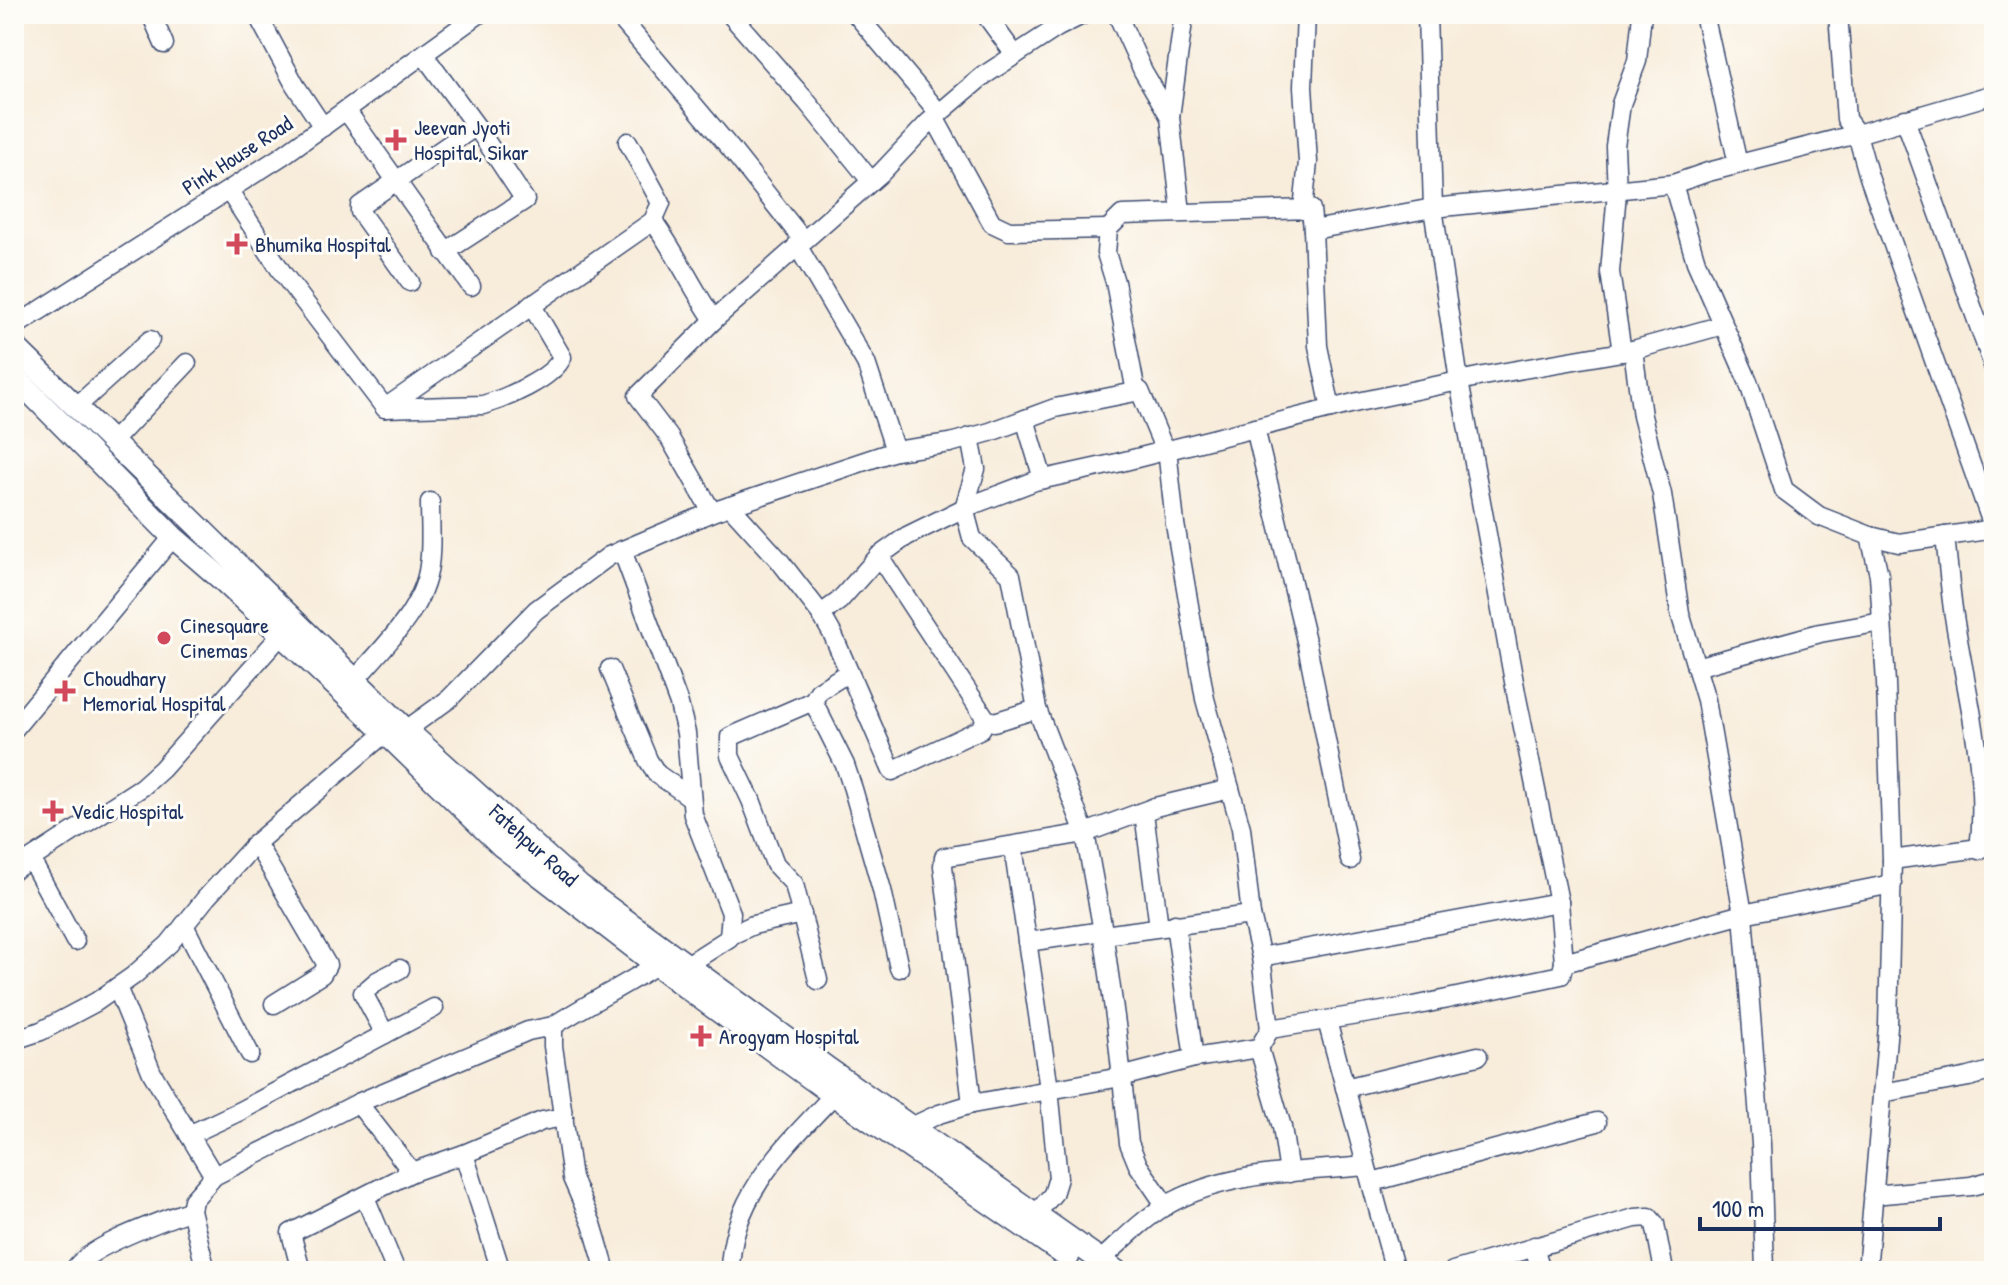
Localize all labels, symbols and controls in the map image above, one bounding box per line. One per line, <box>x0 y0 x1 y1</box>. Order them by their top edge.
street label: Pink House Road <box>176 108 298 202</box>
place label: Jeevan Jyoti Hospital, Sikar <box>414 112 529 167</box>
marker: Jeevan Jyoti Hospital, Sikar <box>385 129 407 151</box>
place label: Bhumika Hospital <box>255 229 391 259</box>
marker: Bhumika Hospital <box>226 233 248 255</box>
place label: Cinesquare Cinemas <box>180 610 269 665</box>
marker: Cinesquare Cinemas <box>155 629 173 647</box>
place label: Choudhary Memorial Hospital <box>83 663 226 718</box>
marker: Choudhary Memorial Hospital <box>54 680 76 702</box>
place label: Vedic Hospital <box>71 796 183 826</box>
street label: Fatehpur Road <box>482 796 585 893</box>
marker: Vedic Hospital <box>42 800 64 822</box>
place label: Arogyam Hospital <box>719 1021 859 1051</box>
marker: Arogyam Hospital <box>690 1025 712 1047</box>
scale bar <box>1700 1181 1940 1231</box>
text: 100 m <box>1712 1192 1764 1224</box>

